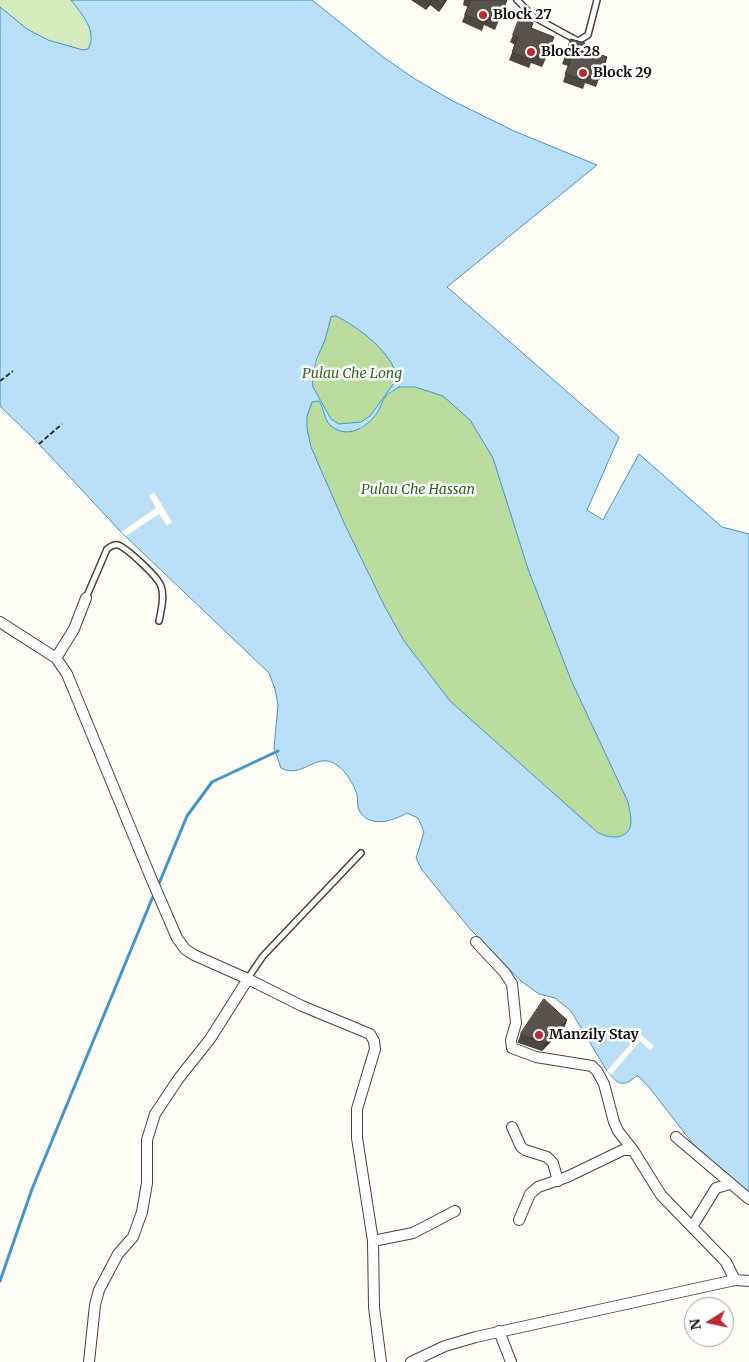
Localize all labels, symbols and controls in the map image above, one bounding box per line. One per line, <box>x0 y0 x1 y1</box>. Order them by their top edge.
place label: Block 27 <box>493 7 552 23</box>
marker: Block 27 <box>477 9 489 21</box>
place label: Block 28 <box>541 44 600 60</box>
marker: Block 28 <box>525 46 537 58</box>
place label: Block 29 <box>593 65 652 81</box>
marker: Block 29 <box>577 67 589 79</box>
park label: Pulau Che Long <box>302 366 402 382</box>
park label: Pulau Che Hassan <box>361 482 475 498</box>
place label: Manzily Stay <box>549 1027 639 1043</box>
marker: Manzily Stay <box>533 1029 545 1041</box>
north arrow <box>684 1297 734 1347</box>
text: N <box>685 1317 705 1331</box>

